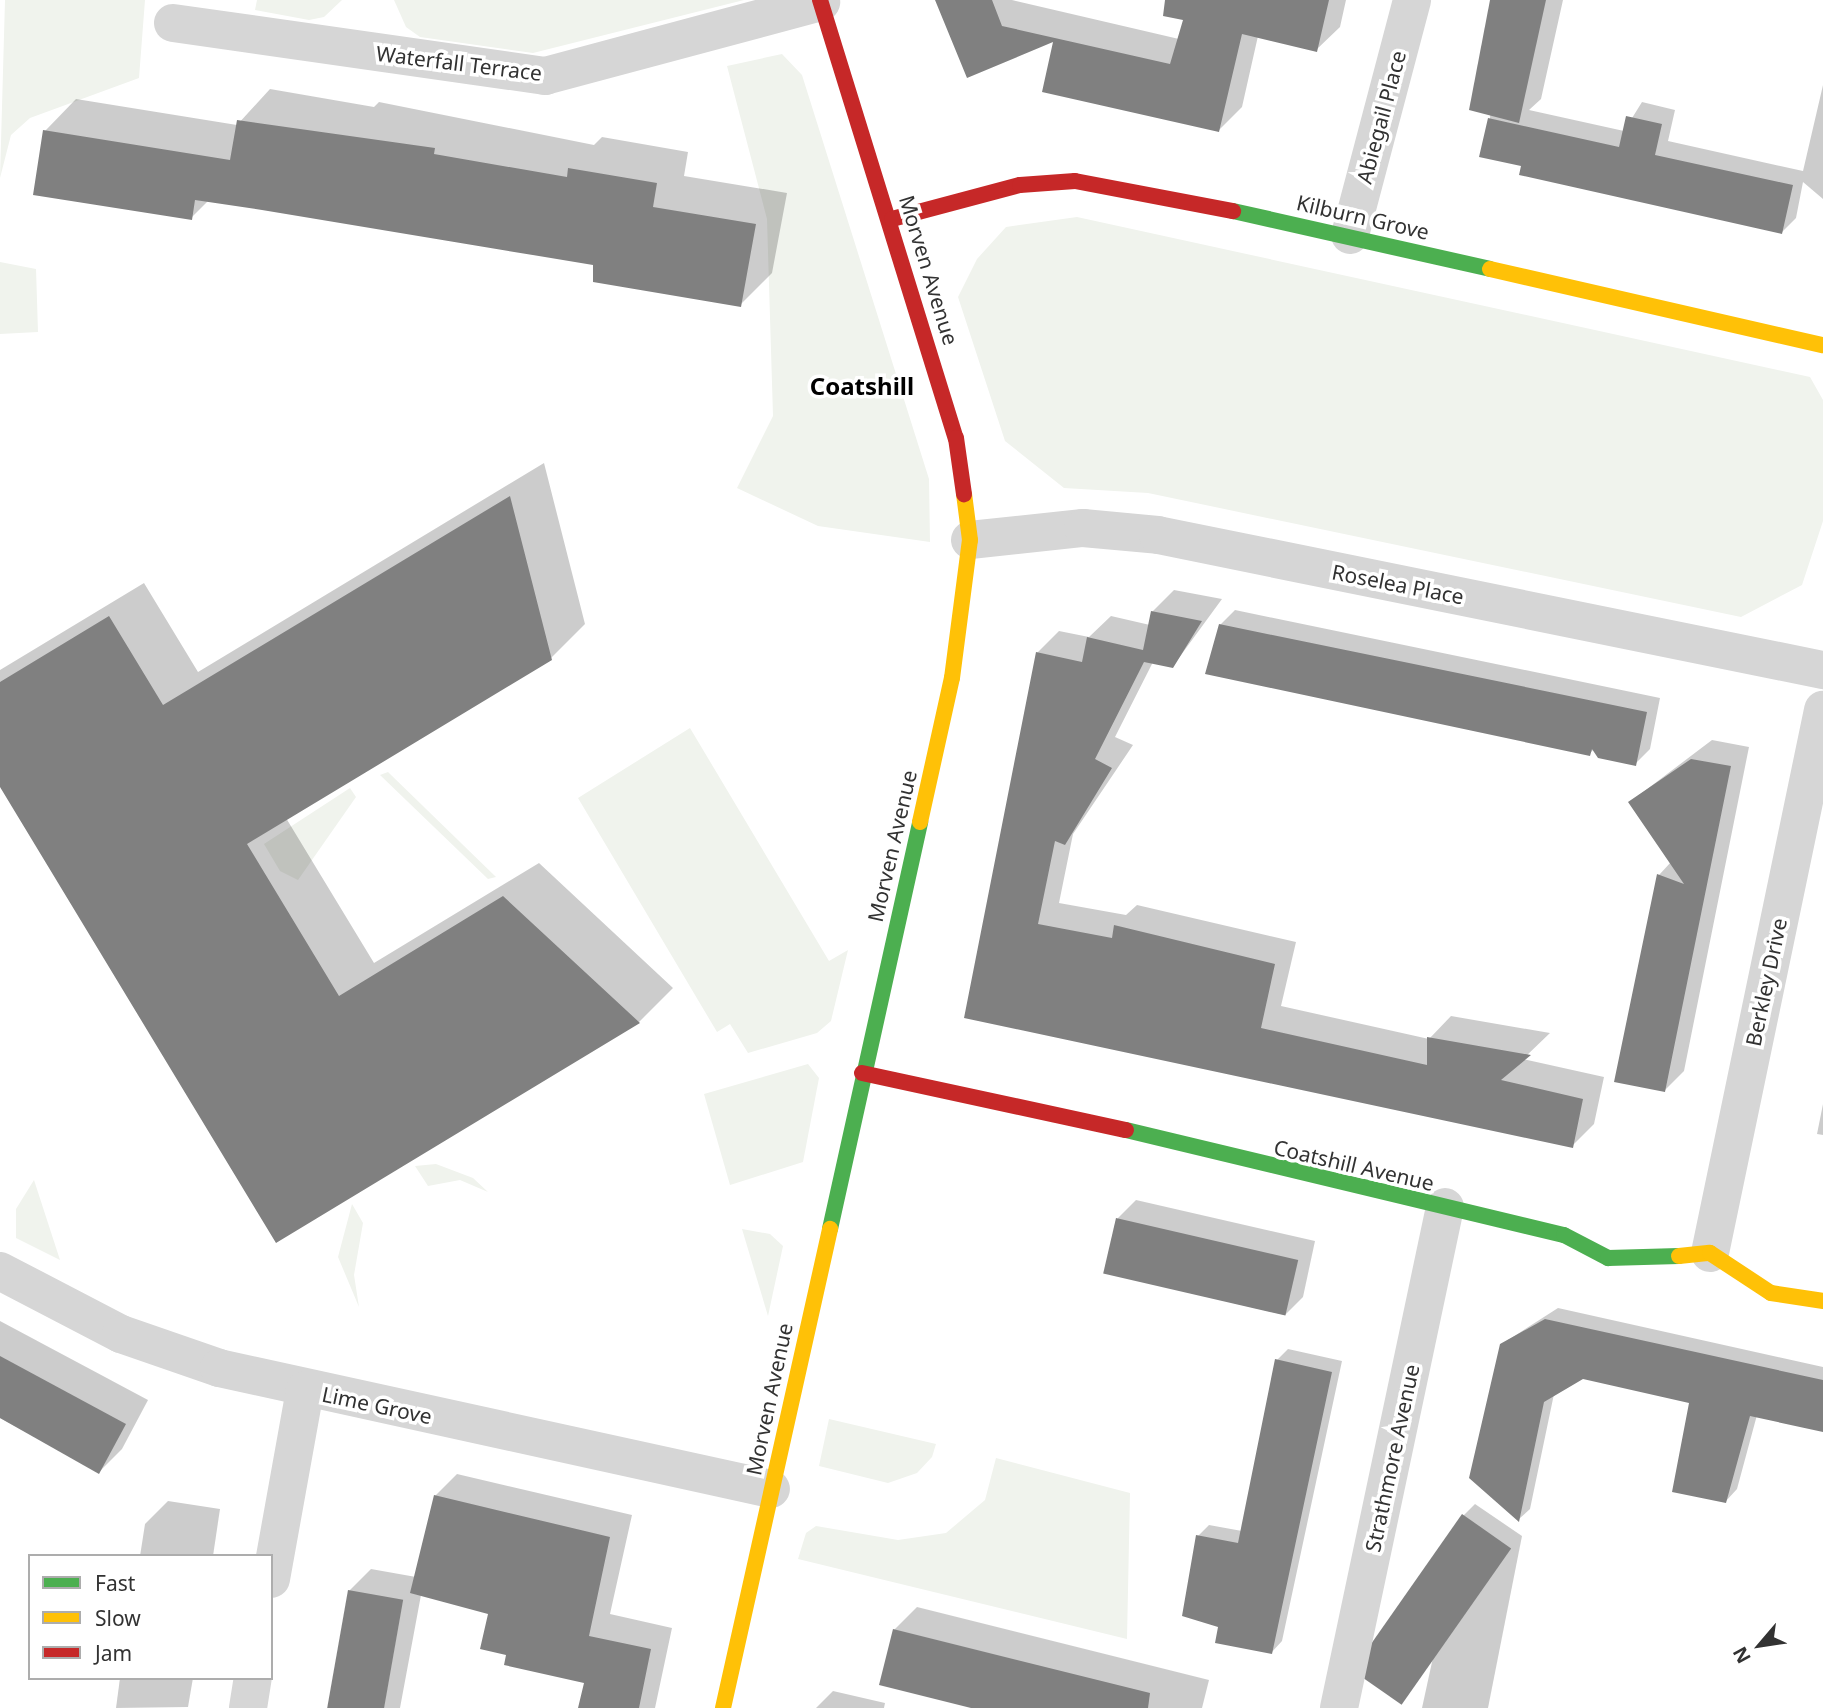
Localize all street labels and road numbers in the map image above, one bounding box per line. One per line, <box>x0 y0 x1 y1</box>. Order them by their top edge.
street label: Waterfall Terrace <box>375 40 543 86</box>
street label: Abiegail Place <box>1351 48 1411 186</box>
street label: Kilburn Grove <box>1294 190 1432 244</box>
street label: Morven Avenue <box>894 192 964 348</box>
street label: Roselea Place <box>1330 559 1466 609</box>
street label: Morven Avenue <box>862 768 922 924</box>
street label: Berkley Drive <box>1740 916 1792 1048</box>
street label: Coatshill Avenue <box>1271 1134 1437 1196</box>
street label: Morven Avenue <box>741 1321 797 1477</box>
street label: Strathmore Avenue <box>1360 1362 1424 1554</box>
street label: Lime Grove <box>320 1381 434 1429</box>

